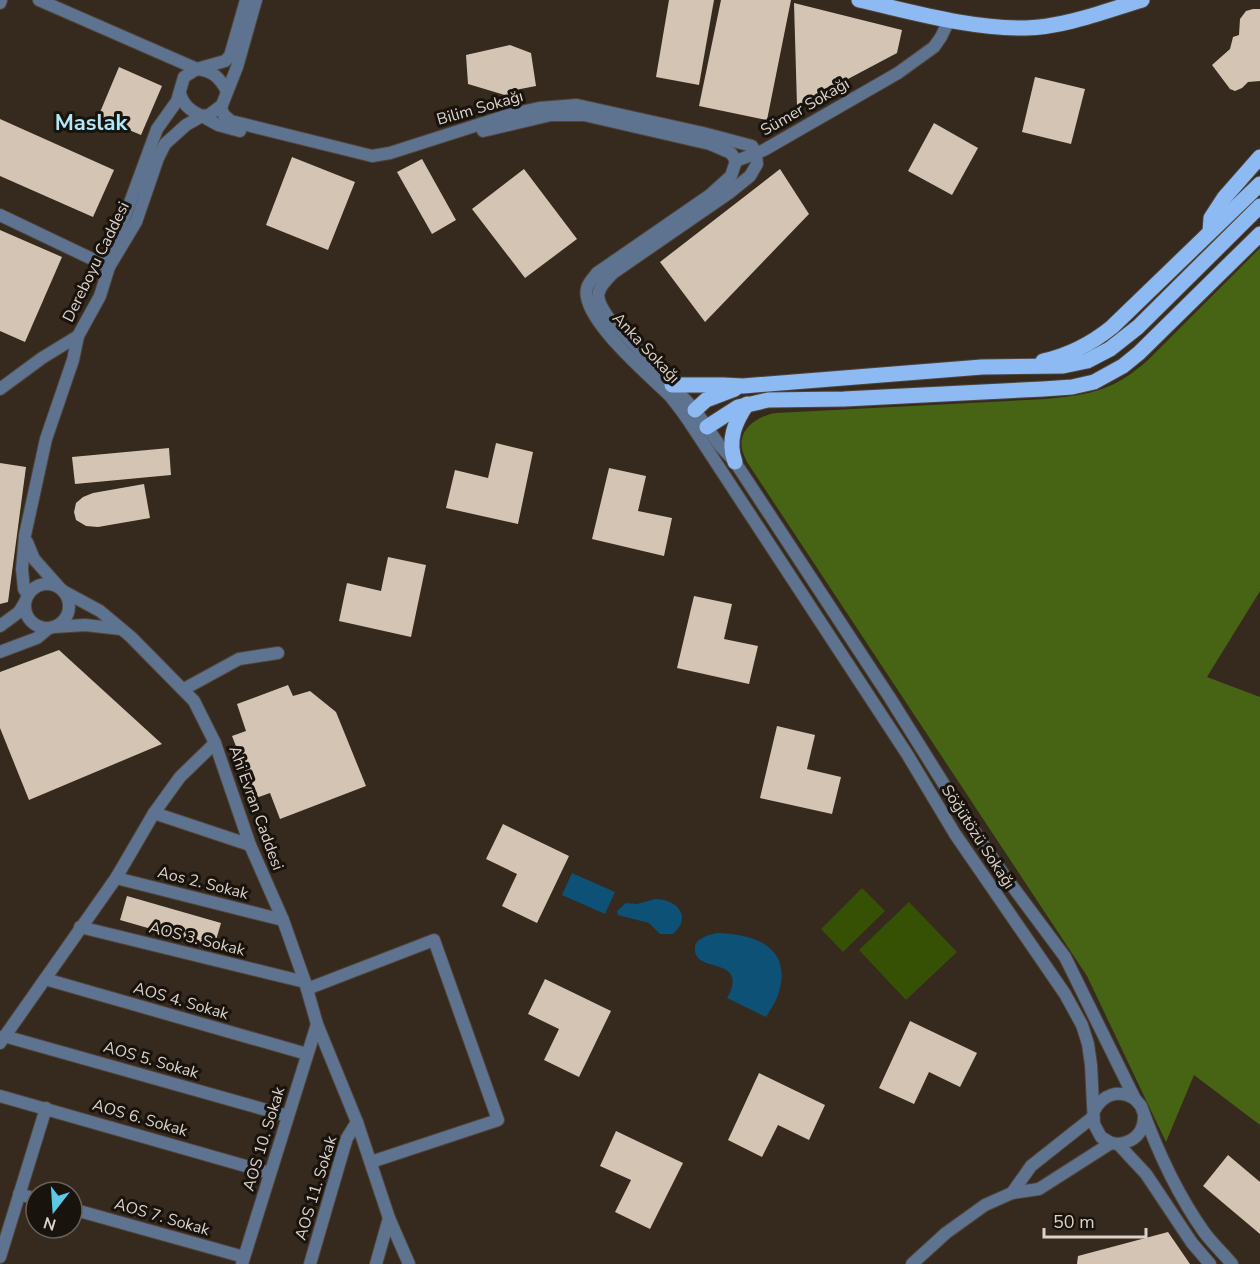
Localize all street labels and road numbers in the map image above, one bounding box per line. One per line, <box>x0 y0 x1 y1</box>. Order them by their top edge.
street label: Sümer Sokağı <box>757 73 853 141</box>
street label: Bilim Sokağı <box>434 85 526 131</box>
street label: Dereboyu Caddesi <box>57 198 135 326</box>
street label: Anka Sokağı <box>607 308 685 388</box>
street label: Ahi Evran Caddesi <box>223 743 289 873</box>
street label: Söğütözü Sokağı <box>936 781 1020 893</box>
street label: Aos 2. Sokak <box>155 861 252 905</box>
street label: AOS 3. Sokak <box>147 916 248 962</box>
street label: AOS 4. Sokak <box>131 977 232 1025</box>
street label: AOS 5. Sokak <box>101 1036 202 1084</box>
street label: AOS 10. Sokak <box>238 1083 291 1194</box>
street label: AOS 6. Sokak <box>90 1094 191 1142</box>
street label: AOS 11. Sokak <box>290 1132 343 1243</box>
street label: AOS 7. Sokak <box>112 1193 213 1241</box>

